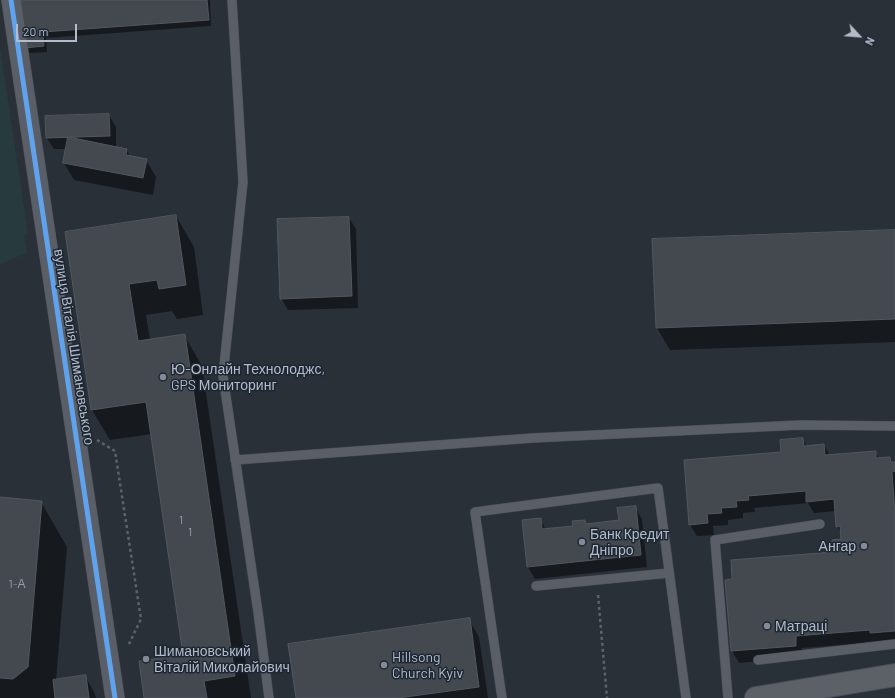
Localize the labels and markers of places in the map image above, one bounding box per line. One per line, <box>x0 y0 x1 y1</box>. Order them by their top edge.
place label: Ю-Онлайн Технолоджс, GPS Мониторинг <box>171 361 325 394</box>
marker: Ю-Онлайн Технолоджс, GPS Мониторинг <box>158 372 168 382</box>
place label: Банк Кредит Дніпро <box>590 526 669 558</box>
marker: Банк Кредит Дніпро <box>577 537 587 547</box>
place label: Ангар <box>819 538 856 554</box>
marker: Ангар <box>859 541 869 551</box>
place label: Матраці <box>775 618 827 634</box>
marker: Матраці <box>762 621 772 631</box>
place label: Шимановський Віталій Миколайович <box>154 643 290 676</box>
place label: Hillsong Church Kyiv <box>392 649 463 682</box>
marker: Шимановський Віталій Миколайович <box>141 654 151 664</box>
marker: Hillsong Church Kyiv <box>379 660 389 670</box>

